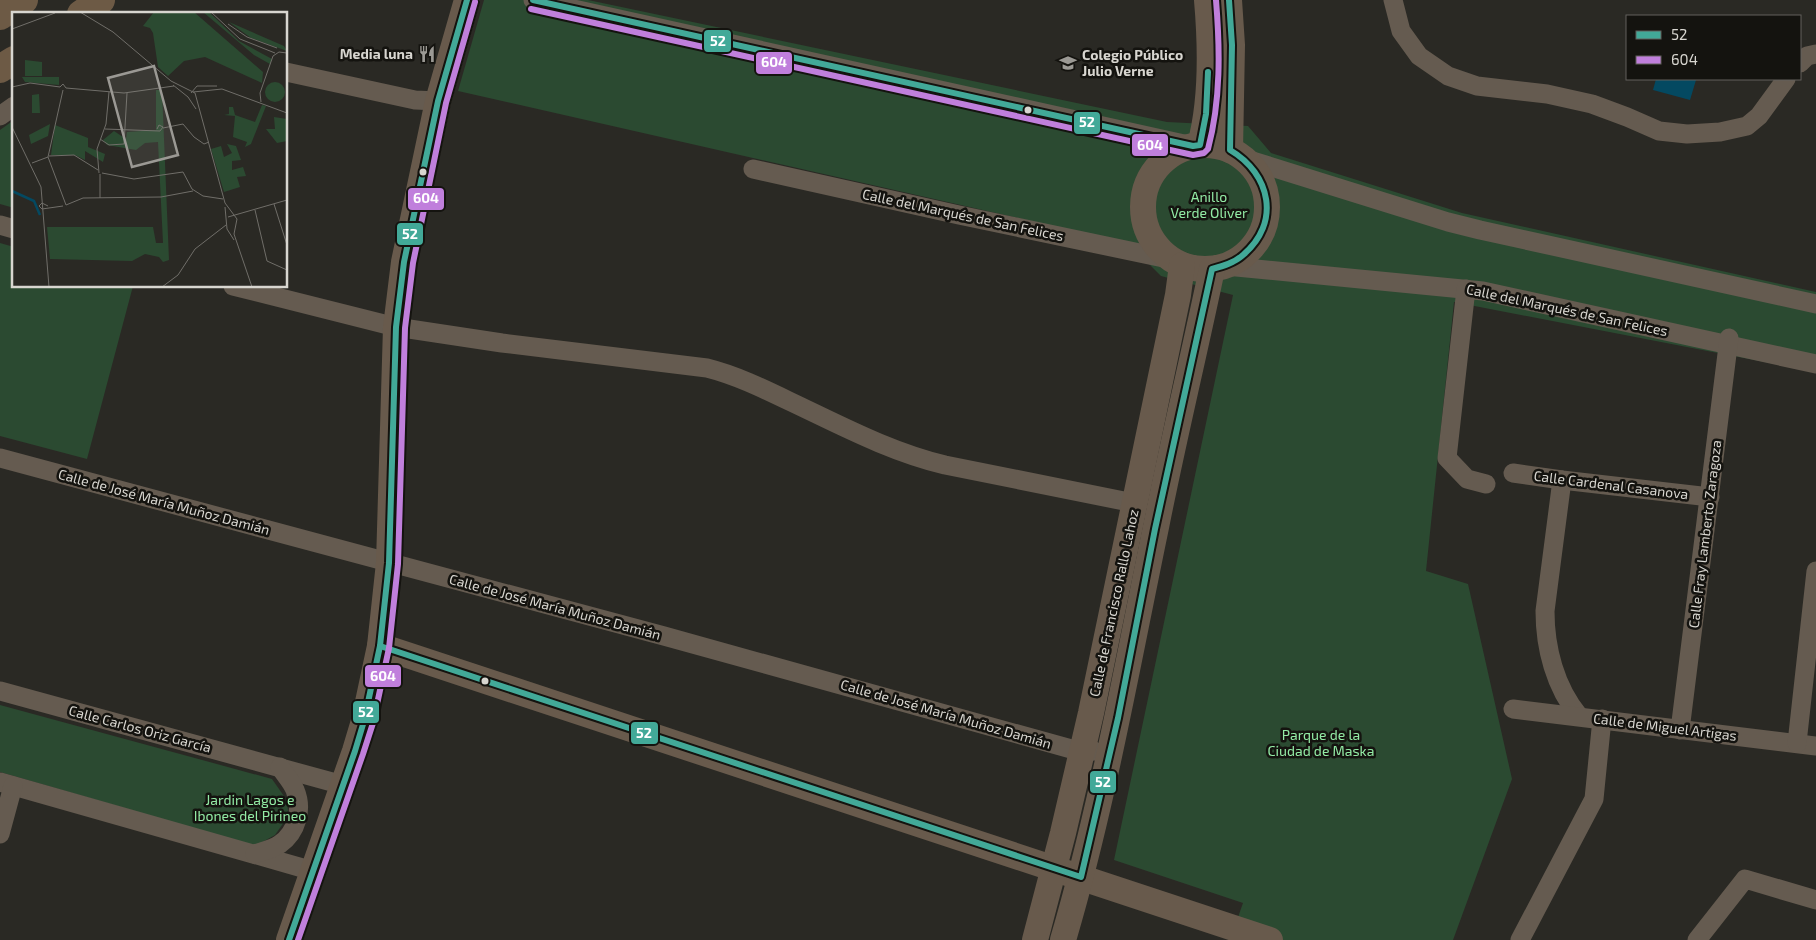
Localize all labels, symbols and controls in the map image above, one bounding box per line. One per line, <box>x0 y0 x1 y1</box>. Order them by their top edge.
inset map <box>12 12 288 288</box>
legend <box>1626 15 1801 80</box>
text: 52 <box>1671 25 1687 43</box>
line badge: 52 <box>703 29 732 53</box>
text: 52 <box>710 32 726 49</box>
restaurant icon: Media luna <box>417 44 437 64</box>
place label: Media luna <box>340 45 413 62</box>
place label: Colegio Público Julio Verne <box>1082 46 1183 79</box>
text: 604 <box>1671 50 1698 68</box>
line badge: 604 <box>755 51 793 75</box>
text: 604 <box>761 53 787 70</box>
school or university icon: Colegio Público Julio Verne <box>1058 53 1078 73</box>
unlabelled marker <box>1023 105 1033 115</box>
line badge: 52 <box>1073 111 1101 135</box>
text: 52 <box>1079 113 1095 130</box>
line badge: 604 <box>1131 133 1169 157</box>
text: 604 <box>1137 136 1163 153</box>
unlabelled marker <box>418 167 428 177</box>
street label: Calle del Marqués de San Felices <box>861 185 1065 244</box>
line badge: 604 <box>407 187 445 211</box>
park label: Anillo Verde Oliver <box>1170 188 1248 221</box>
text: 604 <box>413 189 439 206</box>
line badge: 52 <box>396 222 424 246</box>
text: 52 <box>402 225 418 242</box>
street label: Calle del Marqués de San Felices <box>1465 280 1669 339</box>
street label: Calle Fray Lamberto Zaragoza <box>1685 439 1724 629</box>
street label: Calle de José María Muñoz Damián <box>56 465 272 538</box>
street label: Calle Cardenal Casanova <box>1533 467 1689 502</box>
street label: Calle de Francisco Rallo Lahoz <box>1085 508 1142 698</box>
street label: Calle de José María Muñoz Damián <box>447 570 663 643</box>
line badge: 604 <box>364 664 402 688</box>
text: 604 <box>370 667 396 684</box>
street label: Calle de José María Muñoz Damián <box>839 675 1053 752</box>
unlabelled marker <box>480 676 490 686</box>
line badge: 52 <box>352 700 380 724</box>
street label: Calle Carlos Oriz García <box>67 701 213 756</box>
text: 52 <box>358 703 374 720</box>
street label: Calle de Miguel Artigas <box>1592 709 1738 744</box>
line badge: 52 <box>630 721 659 745</box>
text: 52 <box>636 724 652 741</box>
park label: Parque de la Ciudad de Maska <box>1268 726 1374 759</box>
line badge: 52 <box>1089 770 1117 794</box>
text: 52 <box>1095 773 1111 790</box>
park label: Jardin Lagos e Ibones del Pirineo <box>194 791 306 824</box>

